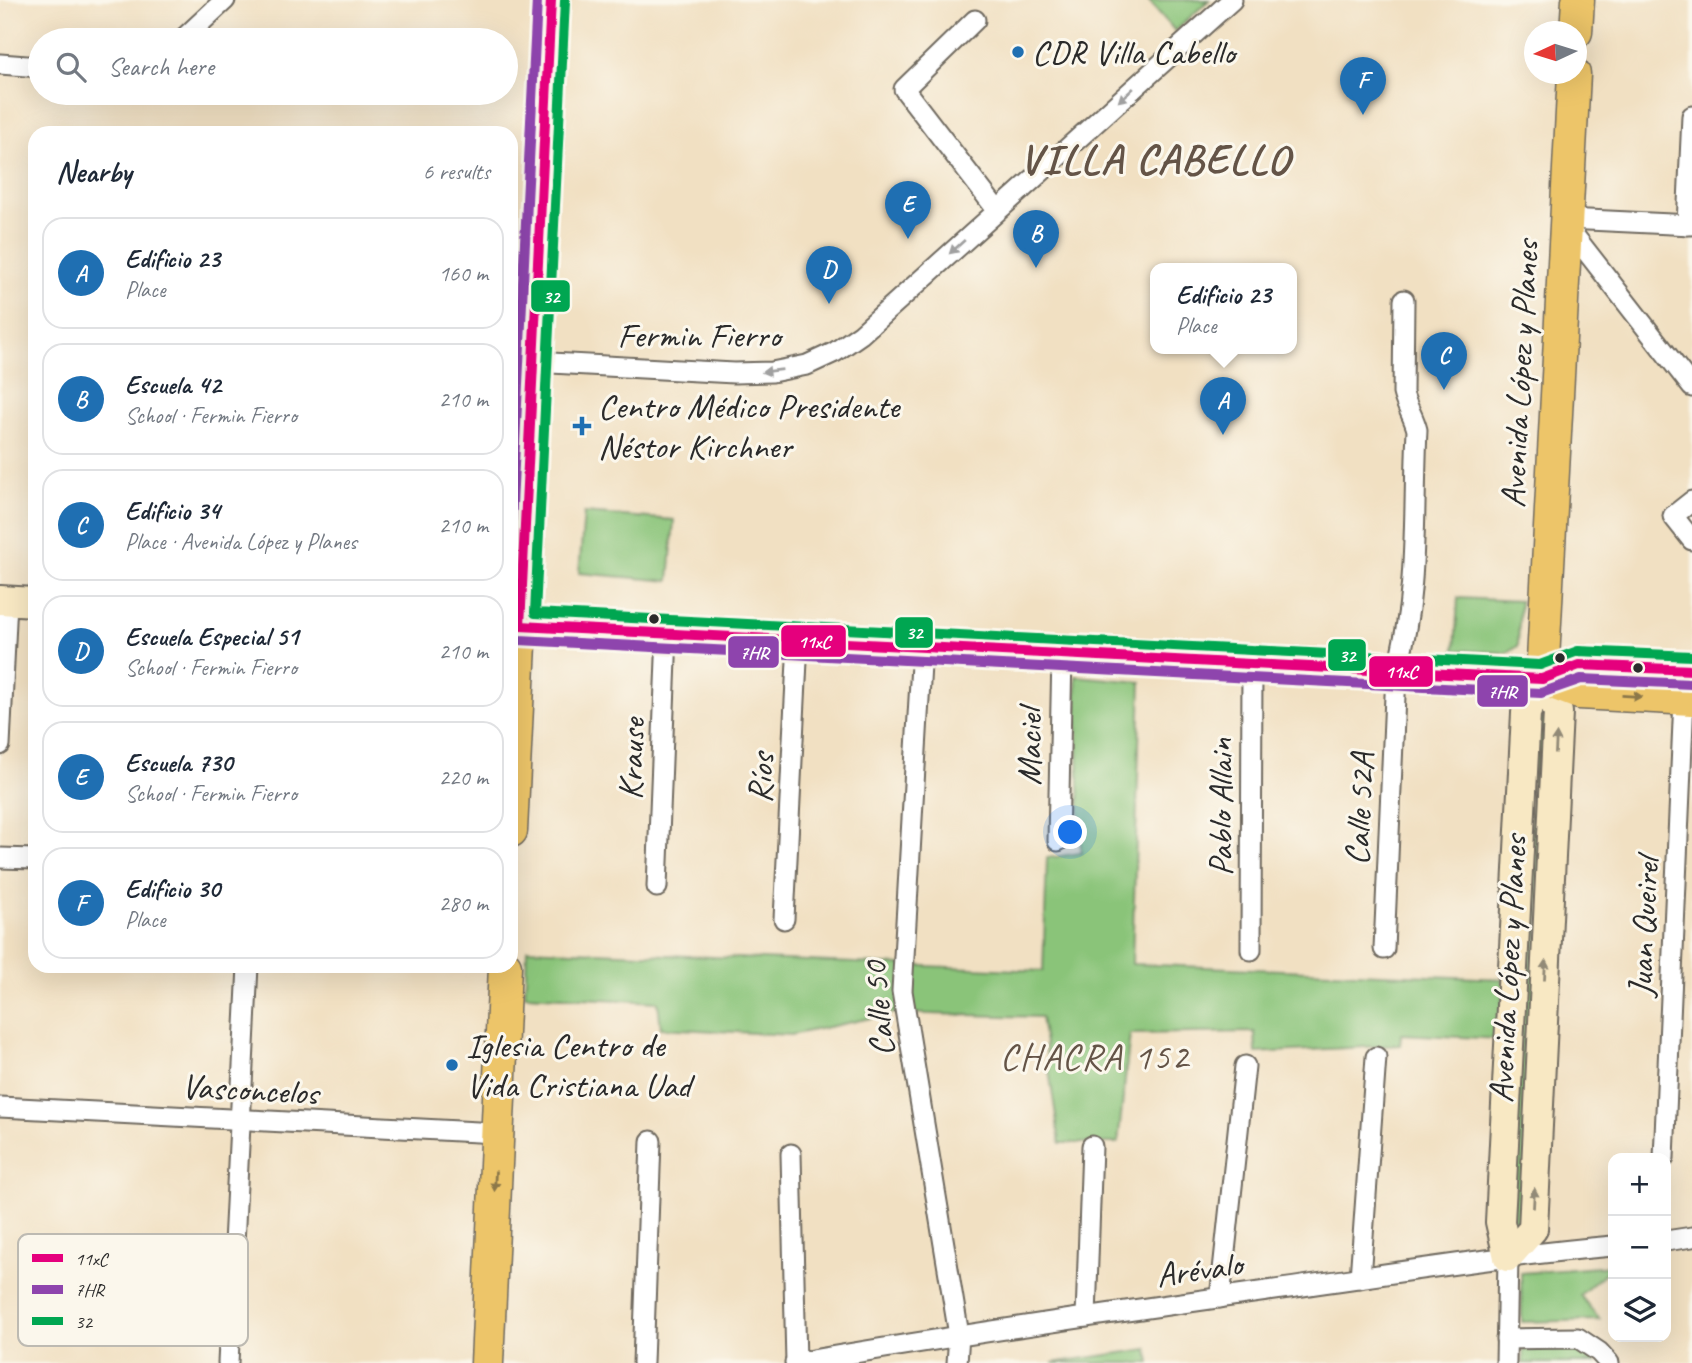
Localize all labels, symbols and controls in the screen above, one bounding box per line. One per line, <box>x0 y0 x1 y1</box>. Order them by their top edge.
north arrow <box>1524 21 1587 84</box>
search box <box>28 28 518 105</box>
place label: CDR Villa Cabello <box>1032 30 1238 75</box>
marker: CDR Villa Cabello <box>1010 44 1026 60</box>
icon: search <box>52 48 90 86</box>
text: Search here <box>108 50 214 83</box>
pin: F <box>1340 57 1386 115</box>
one-way arrow <box>1118 86 1135 102</box>
district label: VILLA CABELLO <box>1020 133 1294 186</box>
text: Nearby <box>56 153 132 191</box>
text: 6 results <box>423 157 490 186</box>
pin: E <box>885 181 931 239</box>
pin: B <box>1013 210 1059 268</box>
street label: Avenida López y Planes <box>1490 236 1549 509</box>
one-way arrow <box>948 239 966 255</box>
text: Edificio 23 <box>125 242 220 275</box>
pin: D <box>806 246 852 304</box>
text: A <box>75 259 87 288</box>
text: 160 m <box>439 259 488 288</box>
popup <box>1150 263 1297 354</box>
text: Place <box>125 275 165 304</box>
text: Edificio 23 <box>1176 278 1271 311</box>
line badge: 32 <box>530 279 571 313</box>
text: 32 <box>542 285 562 309</box>
text: Place <box>1176 311 1216 340</box>
street label: Fermin Fierro <box>618 313 784 358</box>
pin: C <box>1421 332 1467 390</box>
one-way arrow <box>761 365 783 376</box>
text: Escuela 42 <box>125 368 221 401</box>
pin: A <box>1200 377 1246 435</box>
place label: Centro Médico Presidente Néstor Kirchner <box>598 384 902 469</box>
text: B <box>75 385 87 414</box>
text: 210 m <box>439 385 488 414</box>
text: School · Fermin Fierro <box>125 401 297 430</box>
marker: Centro Médico Presidente Néstor Kirchner <box>572 416 592 436</box>
text: Edificio 34 <box>125 494 220 527</box>
text: C <box>76 511 86 540</box>
text: 210 m <box>439 511 488 540</box>
text: Place · Avenida López y Planes <box>125 527 357 556</box>
unlabelled marker <box>647 612 661 626</box>
line badge: 32 <box>894 616 934 649</box>
text: Escuela Especial 51 <box>125 620 299 653</box>
text: 32 <box>905 621 925 645</box>
line badge: 11xC <box>780 624 847 658</box>
text: 11xC <box>798 630 833 654</box>
line badge: 7HR <box>727 635 780 669</box>
text: D <box>74 637 88 666</box>
text: 210 m <box>439 637 488 666</box>
line badge: 32 <box>1327 638 1367 672</box>
text: 7HR <box>740 641 771 665</box>
text: 32 <box>1338 644 1358 668</box>
unlabelled marker <box>1553 651 1567 665</box>
text: School · Fermin Fierro <box>125 653 297 682</box>
line badge: 11xC <box>1368 655 1434 688</box>
text: 11xC <box>1385 660 1420 684</box>
unlabelled marker <box>1631 661 1645 675</box>
line badge: 7HR <box>1476 674 1529 708</box>
text: 7HR <box>1488 680 1519 704</box>
one-way arrow <box>1621 691 1643 702</box>
street label: Maciel <box>1006 702 1053 786</box>
street label: Krause <box>608 715 655 800</box>
one-way arrow <box>1551 732 1562 754</box>
street label: Pablo Allain <box>1198 738 1243 876</box>
text: Escuela 730 <box>125 746 232 779</box>
street label: Ríos <box>737 749 784 804</box>
street label: Calle 52A <box>1334 750 1385 866</box>
text: E <box>75 763 87 792</box>
text: 220 m <box>439 763 488 792</box>
text: School · Fermin Fierro <box>125 779 297 808</box>
your location <box>1053 815 1087 849</box>
street label: Avenida López y Planes <box>1478 831 1537 1104</box>
street label: Juan Queirel <box>1617 850 1670 1000</box>
text: Edificio 30 <box>125 872 220 905</box>
text: F <box>76 889 86 918</box>
text: 280 m <box>439 889 488 918</box>
text: Place <box>125 905 165 934</box>
street label: Calle 50 <box>852 957 905 1058</box>
one-way arrow <box>1540 959 1551 981</box>
place label: Iglesia Centro de Vida Cristiana Uad <box>466 1023 696 1108</box>
district label: CHACRA 152 <box>1000 1033 1191 1080</box>
marker: Iglesia Centro de Vida Cristiana Uad <box>444 1057 460 1073</box>
street label: Vasconcelos <box>180 1063 323 1116</box>
map controls <box>1608 1153 1671 1342</box>
button: + <box>1608 1153 1671 1216</box>
one-way arrow <box>489 1170 500 1192</box>
one-way arrow <box>1529 1186 1540 1208</box>
button: − <box>1608 1216 1671 1279</box>
legend <box>18 1234 248 1346</box>
street label: Arévalo <box>1153 1241 1248 1298</box>
text: 11xC <box>75 1247 110 1271</box>
text: 7HR <box>75 1278 106 1302</box>
button: layers <box>1608 1279 1671 1342</box>
text: 32 <box>75 1310 94 1334</box>

